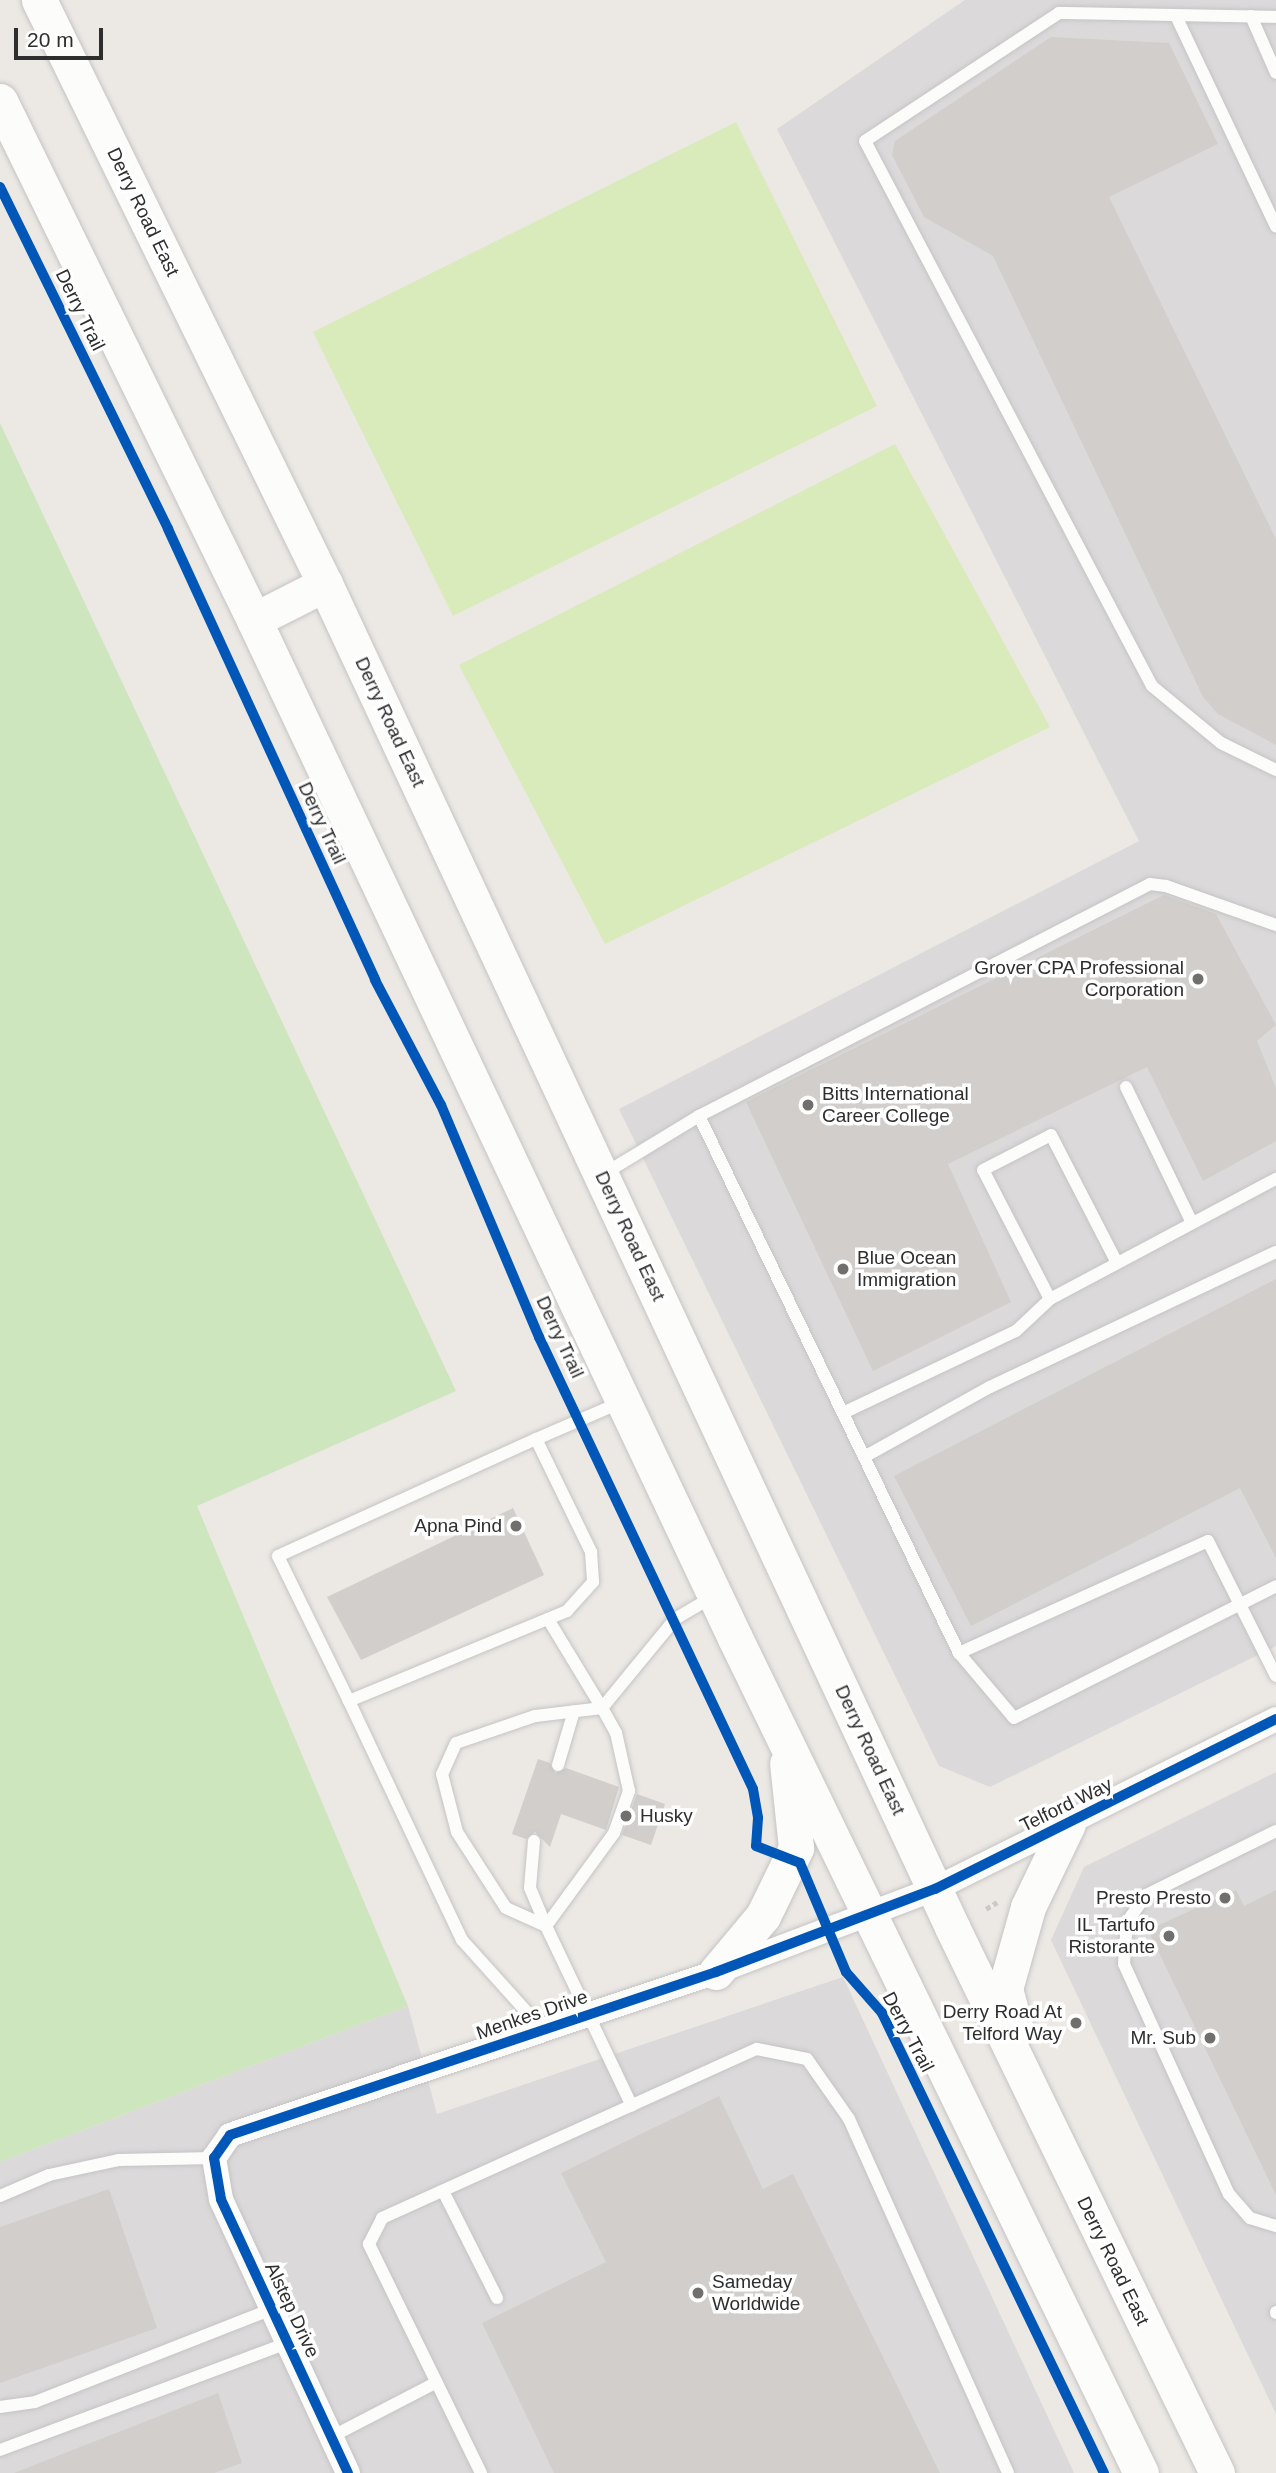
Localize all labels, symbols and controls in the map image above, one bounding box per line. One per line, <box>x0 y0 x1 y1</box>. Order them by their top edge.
scale bar <box>18 14 107 58</box>
text: 20 m <box>27 28 74 51</box>
street label: Derry Road East <box>102 144 184 280</box>
street label: Derry Trail <box>50 265 110 355</box>
street label: Derry Road East <box>350 654 430 790</box>
street label: Derry Trail <box>293 778 351 868</box>
place label: Grover CPA Professional Corporation <box>973 957 1184 1001</box>
marker: Grover CPA Professional Corporation <box>1190 971 1206 987</box>
place label: Bitts International Career College <box>822 1083 969 1127</box>
marker: Bitts International Career College <box>800 1097 816 1113</box>
street label: Derry Road East <box>590 1168 670 1304</box>
place label: Blue Ocean Immigration <box>857 1247 956 1291</box>
marker: Blue Ocean Immigration <box>835 1261 851 1277</box>
street label: Derry Trail <box>531 1292 589 1382</box>
place label: Apna Pind <box>414 1515 502 1537</box>
marker: Apna Pind <box>508 1518 524 1534</box>
street label: Derry Road East <box>830 1682 910 1818</box>
street label: Telford Way <box>1016 1773 1116 1837</box>
place label: Husky <box>640 1805 693 1827</box>
marker: Husky <box>618 1808 634 1824</box>
place label: Presto Presto <box>1096 1887 1211 1909</box>
marker: Presto Presto <box>1217 1890 1233 1906</box>
place label: IL Tartufo Ristorante <box>1068 1914 1155 1958</box>
marker: IL Tartufo Ristorante <box>1161 1928 1177 1944</box>
street label: Menkes Drive <box>473 1985 591 2045</box>
street label: Derry Trail <box>877 1988 939 2076</box>
place label: Derry Road At Telford Way <box>942 2001 1062 2045</box>
marker: Derry Road At Telford Way <box>1068 2015 1084 2031</box>
place label: Mr. Sub <box>1131 2027 1196 2049</box>
marker: Mr. Sub <box>1202 2030 1218 2046</box>
street label: Derry Road East <box>1072 2193 1154 2329</box>
street label: Alstep Drive <box>260 2259 324 2361</box>
place label: Sameday Worldwide <box>712 2271 800 2315</box>
marker: Sameday Worldwide <box>690 2285 706 2301</box>

